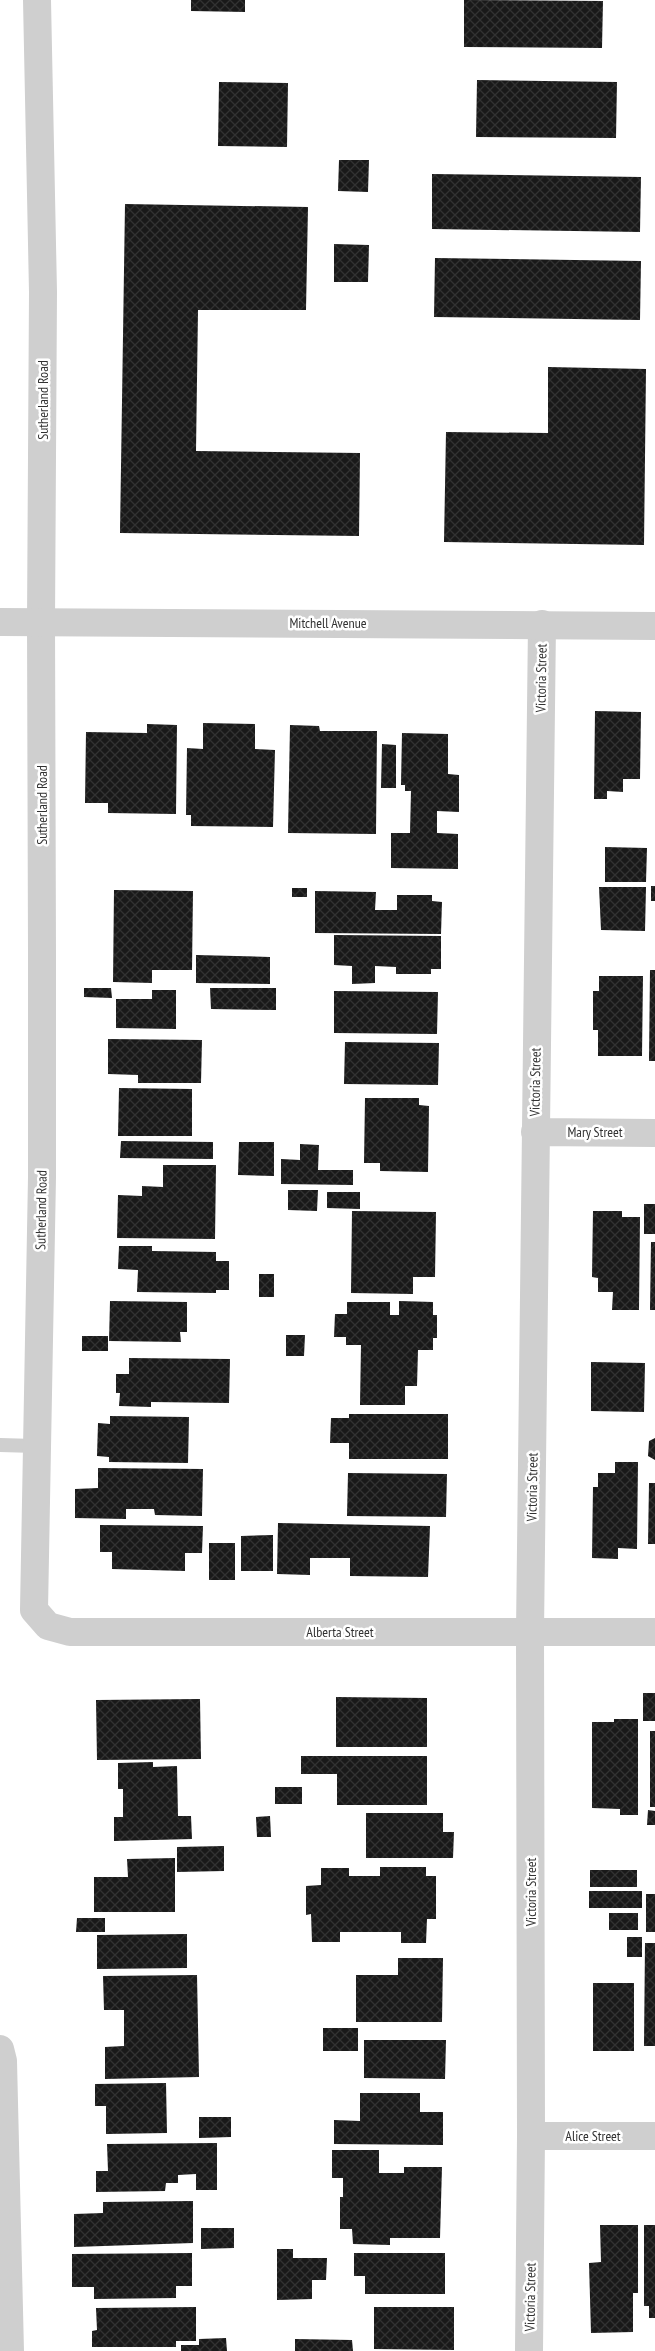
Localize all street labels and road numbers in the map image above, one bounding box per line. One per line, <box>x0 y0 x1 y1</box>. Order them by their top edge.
street label: Sutherland Road <box>34 360 52 440</box>
street label: Mitchell Avenue <box>289 614 367 632</box>
street label: Victoria Street <box>531 643 551 714</box>
street label: Sutherland Road <box>33 765 51 845</box>
street label: Victoria Street <box>525 1047 545 1118</box>
street label: Mary Street <box>567 1123 623 1141</box>
street label: Sutherland Road <box>31 1170 51 1250</box>
street label: Victoria Street <box>522 1452 542 1523</box>
street label: Alberta Street <box>306 1623 374 1641</box>
street label: Victoria Street <box>522 1857 540 1927</box>
street label: Alice Street <box>565 2127 621 2145</box>
street label: Victoria Street <box>520 2262 540 2333</box>

